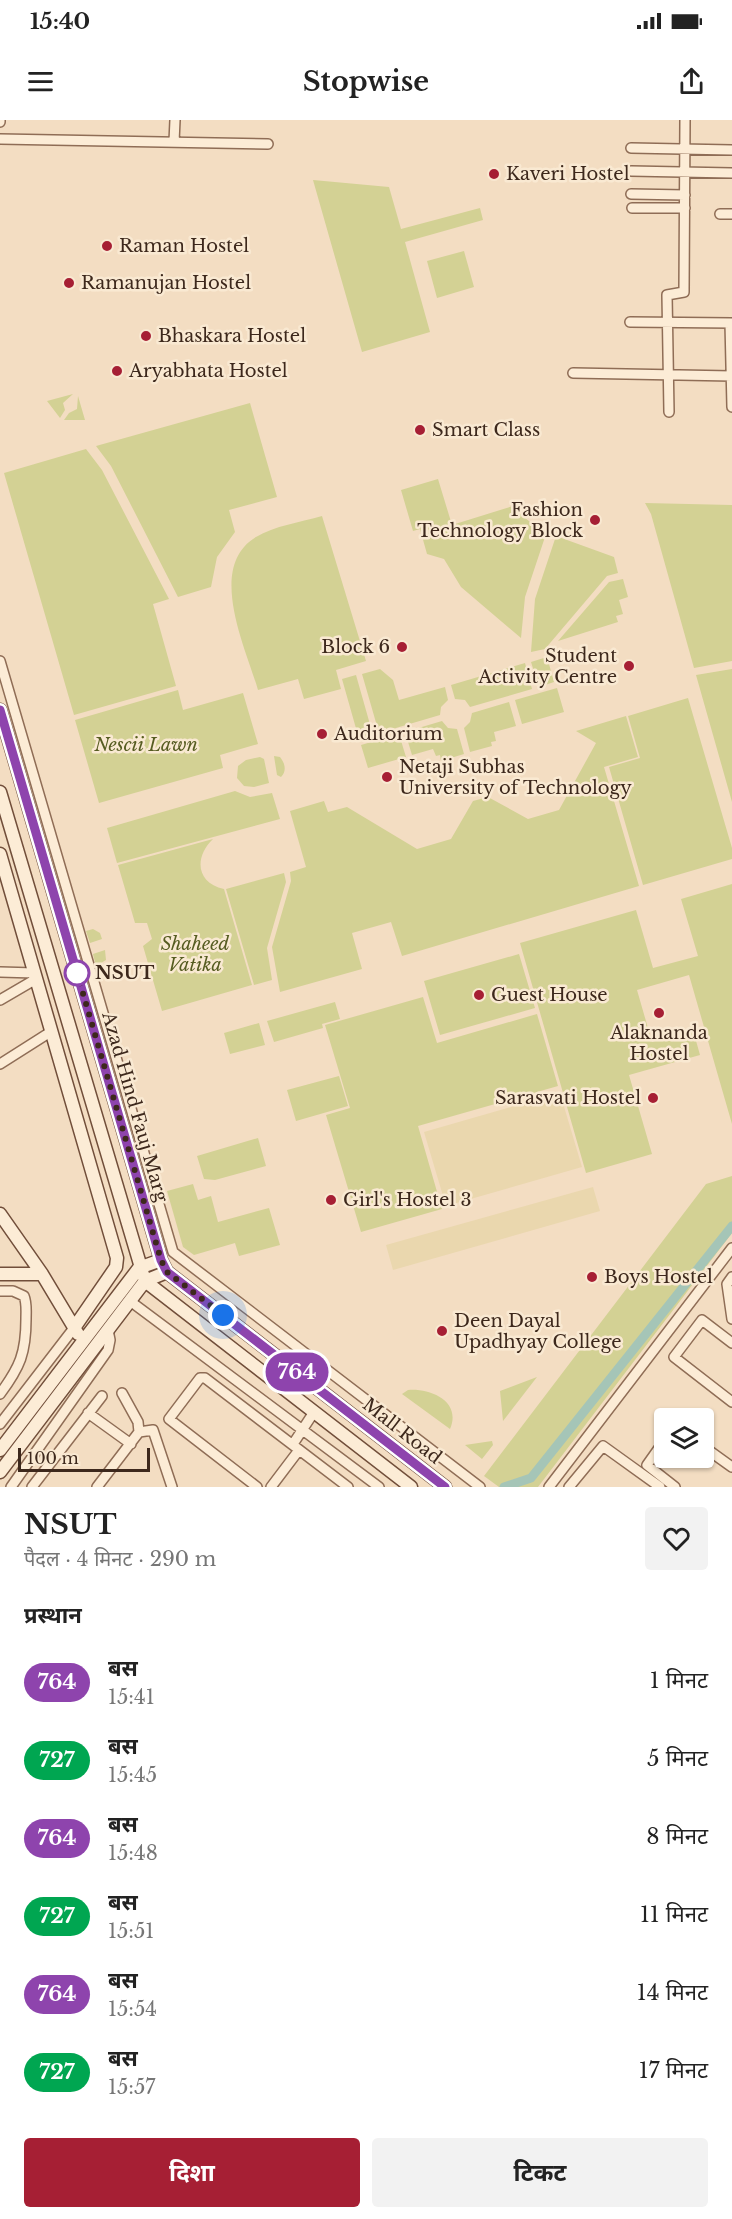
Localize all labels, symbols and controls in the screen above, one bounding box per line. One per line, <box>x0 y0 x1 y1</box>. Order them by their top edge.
text: 15:40 <box>30 8 90 35</box>
icon: menu <box>24 65 57 98</box>
text: Stopwise <box>303 65 429 98</box>
icon: share <box>675 65 708 98</box>
place label: Kaveri Hostel <box>506 163 630 185</box>
marker: Kaveri Hostel <box>487 167 501 181</box>
place label: Raman Hostel <box>119 235 249 257</box>
marker: Raman Hostel <box>100 239 114 253</box>
place label: Ramanujan Hostel <box>81 272 251 294</box>
marker: Ramanujan Hostel <box>62 276 76 290</box>
place label: Bhaskara Hostel <box>158 325 306 347</box>
marker: Bhaskara Hostel <box>139 329 153 343</box>
place label: Aryabhata Hostel <box>128 360 288 382</box>
marker: Aryabhata Hostel <box>110 364 124 378</box>
place label: Smart Class <box>432 419 540 441</box>
marker: Smart Class <box>413 423 427 437</box>
place label: Fashion Technology Block <box>417 499 583 542</box>
marker: Fashion Technology Block <box>588 513 602 527</box>
place label: Block 6 <box>321 636 390 658</box>
marker: Block 6 <box>395 640 409 654</box>
place label: Student Activity Centre <box>477 645 617 688</box>
marker: Student Activity Centre <box>622 659 636 673</box>
place label: Auditorium <box>333 723 443 745</box>
marker: Auditorium <box>315 727 329 741</box>
park label: Nescii Lawn <box>93 734 198 756</box>
place label: Netaji Subhas University of Technology <box>399 756 632 799</box>
marker: Netaji Subhas University of Technology <box>380 770 394 784</box>
park label: Shaheed Vatika <box>161 933 230 976</box>
marker: NSUT <box>64 960 90 986</box>
place label: NSUT <box>95 962 155 984</box>
place label: Guest House <box>491 984 608 1006</box>
marker: Guest House <box>472 988 486 1002</box>
marker: Alaknanda Hostel <box>652 1006 666 1020</box>
street label: Azad Hind Fauj Marg <box>97 1008 173 1205</box>
place label: Alaknanda Hostel <box>609 1022 708 1065</box>
place label: Sarasvati Hostel <box>495 1087 641 1109</box>
marker: Sarasvati Hostel <box>646 1091 660 1105</box>
place label: Girl's Hostel 3 <box>343 1189 472 1211</box>
marker: Girl's Hostel 3 <box>324 1193 338 1207</box>
place label: Boys Hostel <box>604 1266 713 1288</box>
marker: Boys Hostel <box>585 1270 599 1284</box>
your location <box>208 1300 238 1330</box>
place label: Deen Dayal Upadhyay College <box>454 1310 622 1353</box>
marker: Deen Dayal Upadhyay College <box>435 1324 449 1338</box>
line badge: 764 <box>262 1352 332 1392</box>
text: 764 <box>278 1359 316 1385</box>
street label: Mall Road <box>358 1393 446 1469</box>
map controls <box>654 1408 714 1468</box>
button: layers <box>654 1408 714 1468</box>
scale bar <box>18 1445 150 1472</box>
text: 100 m <box>27 1448 79 1468</box>
text: NSUT <box>24 1507 117 1542</box>
button: heart <box>645 1507 708 1570</box>
text: पैदल · 4 मिनट · 290 m <box>24 1547 216 1571</box>
text: प्रस्थान <box>24 1602 82 1629</box>
text: बस <box>108 1655 138 1682</box>
text: 1 मिनट <box>650 1667 708 1694</box>
text: 764 <box>38 1669 76 1695</box>
text: 15:41 <box>108 1685 155 1709</box>
text: बस <box>108 1733 138 1760</box>
text: 5 मिनट <box>647 1745 708 1772</box>
text: 727 <box>39 1747 75 1773</box>
text: 15:45 <box>108 1763 157 1787</box>
text: बस <box>108 1811 138 1838</box>
text: 8 मिनट <box>646 1823 708 1850</box>
text: 764 <box>38 1825 76 1851</box>
text: 15:48 <box>108 1841 158 1865</box>
text: बस <box>108 1889 138 1916</box>
text: 11 मिनट <box>640 1901 708 1928</box>
text: 727 <box>39 1903 75 1929</box>
text: 15:51 <box>108 1919 154 1943</box>
text: बस <box>108 1967 138 1994</box>
text: 14 मिनट <box>637 1979 708 2006</box>
text: 764 <box>38 1981 76 2007</box>
text: 15:54 <box>108 1997 157 2021</box>
text: बस <box>108 2045 138 2072</box>
text: 17 मिनट <box>639 2057 708 2084</box>
text: 727 <box>39 2059 75 2085</box>
text: 15:57 <box>108 2075 155 2099</box>
button: दिशा <box>24 2138 360 2207</box>
button: टिकट <box>372 2138 708 2207</box>

